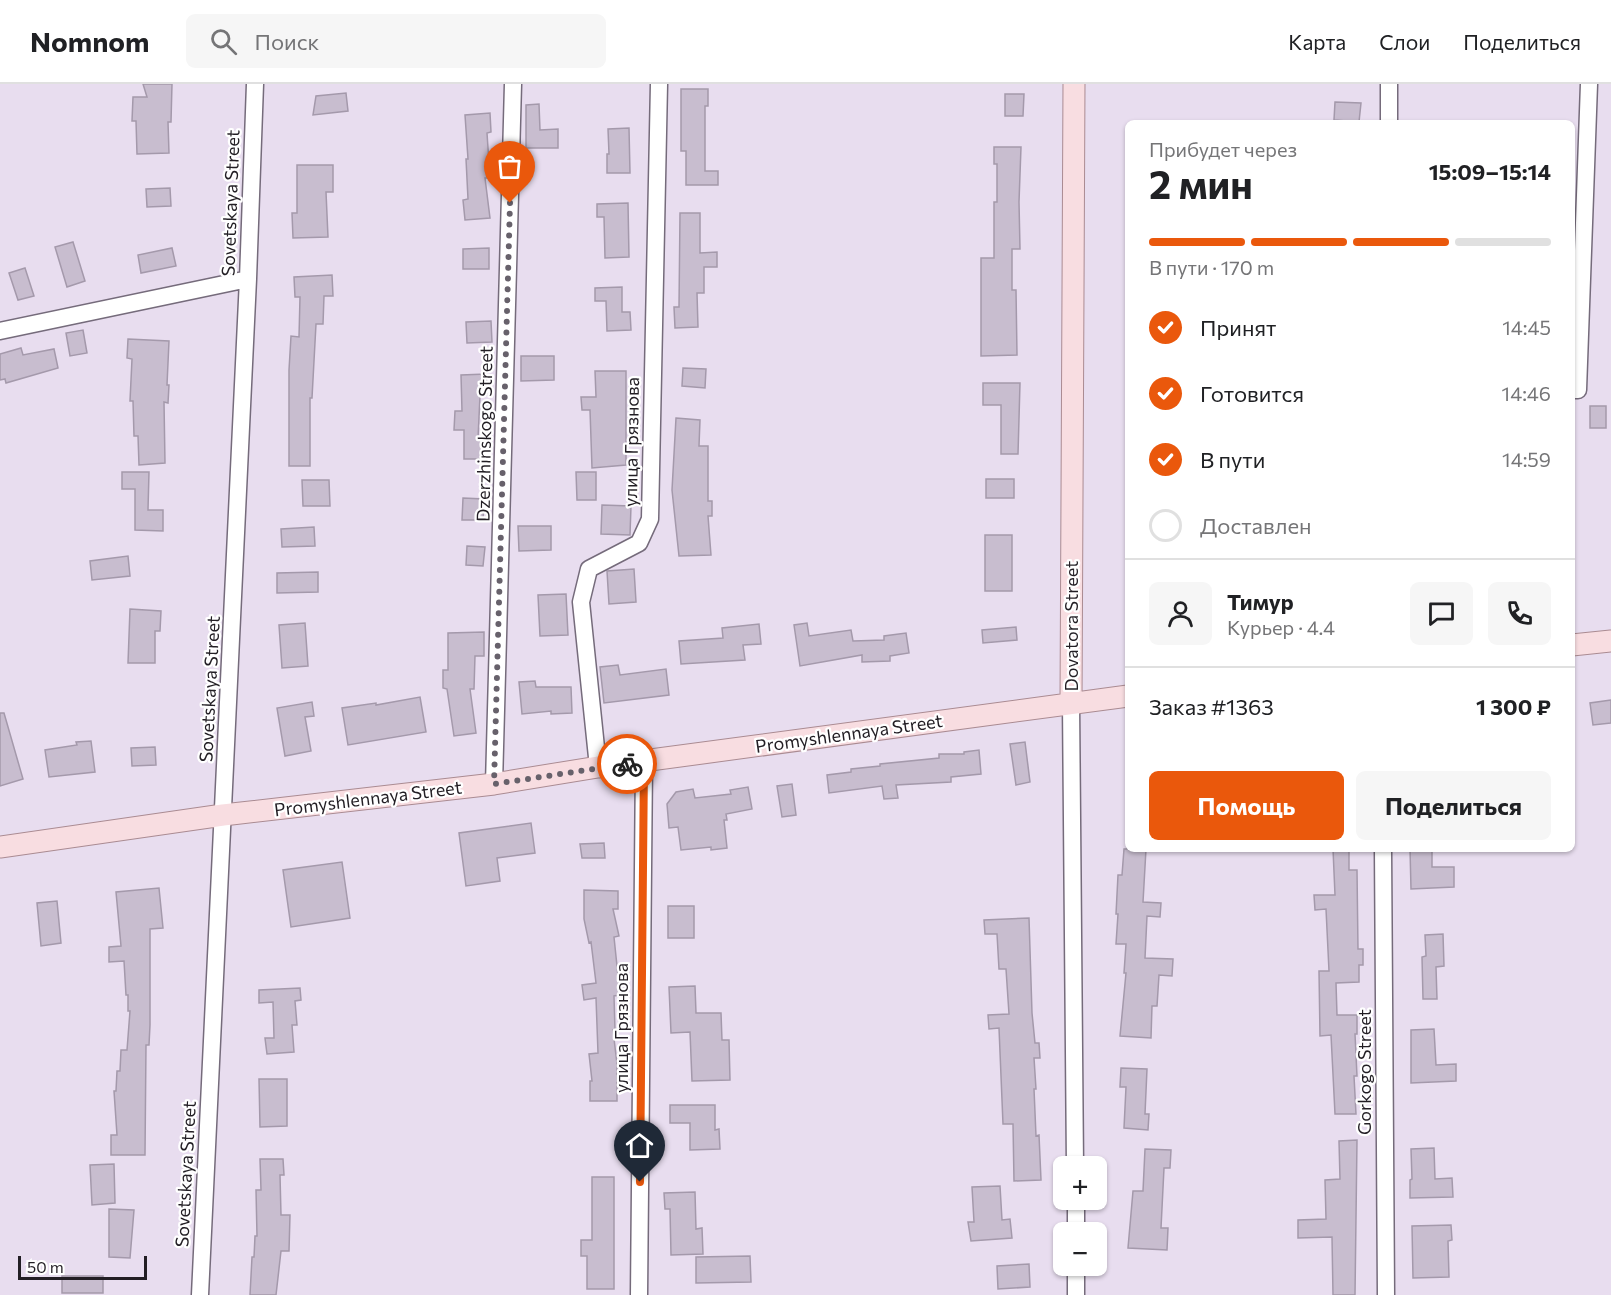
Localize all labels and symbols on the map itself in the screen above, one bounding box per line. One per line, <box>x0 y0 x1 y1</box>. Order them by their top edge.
street label: Sovetskaya Street <box>216 129 244 277</box>
pin <box>484 141 535 203</box>
street label: Dzerzhinskogo Street <box>471 346 497 522</box>
street label: улица Грязнова <box>619 377 643 507</box>
street label: Dovatora Street <box>1060 561 1082 691</box>
street label: Sovetskaya Street <box>194 615 224 763</box>
street label: Promyshlennaya Street <box>754 709 944 757</box>
courier <box>597 734 657 794</box>
street label: Promyshlennaya Street <box>273 776 463 820</box>
street label: улица Грязнова <box>610 963 632 1093</box>
street label: Gorkogo Street <box>1353 1009 1375 1135</box>
street label: Sovetskaya Street <box>170 1100 200 1248</box>
pin <box>614 1120 665 1182</box>
scale bar <box>18 1253 147 1280</box>

